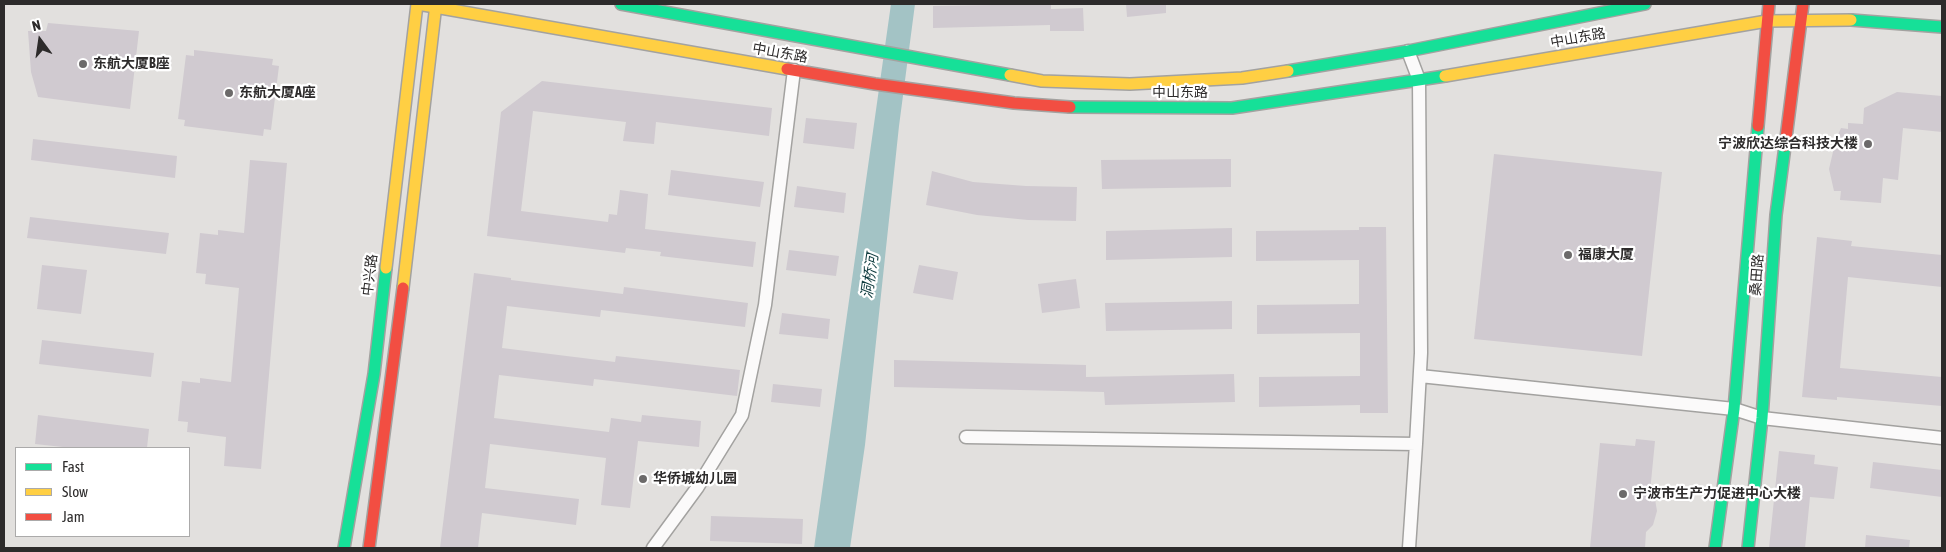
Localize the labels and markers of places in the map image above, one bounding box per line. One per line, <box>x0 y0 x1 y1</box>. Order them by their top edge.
place label: 东航大厦B座 <box>93 56 170 72</box>
marker: 东航大厦B座 <box>77 58 89 70</box>
place label: 东航大厦A座 <box>239 85 316 101</box>
marker: 东航大厦A座 <box>223 87 235 99</box>
place label: 宁波欣达综合科技大楼 <box>1718 136 1858 152</box>
marker: 宁波欣达综合科技大楼 <box>1862 138 1874 150</box>
place label: 福康大厦 <box>1578 247 1634 263</box>
marker: 福康大厦 <box>1562 249 1574 261</box>
place label: 华侨城幼儿园 <box>653 471 737 487</box>
marker: 华侨城幼儿园 <box>637 473 649 485</box>
place label: 宁波市生产力促进中心大楼 <box>1633 486 1801 502</box>
marker: 宁波市生产力促进中心大楼 <box>1617 488 1629 500</box>

